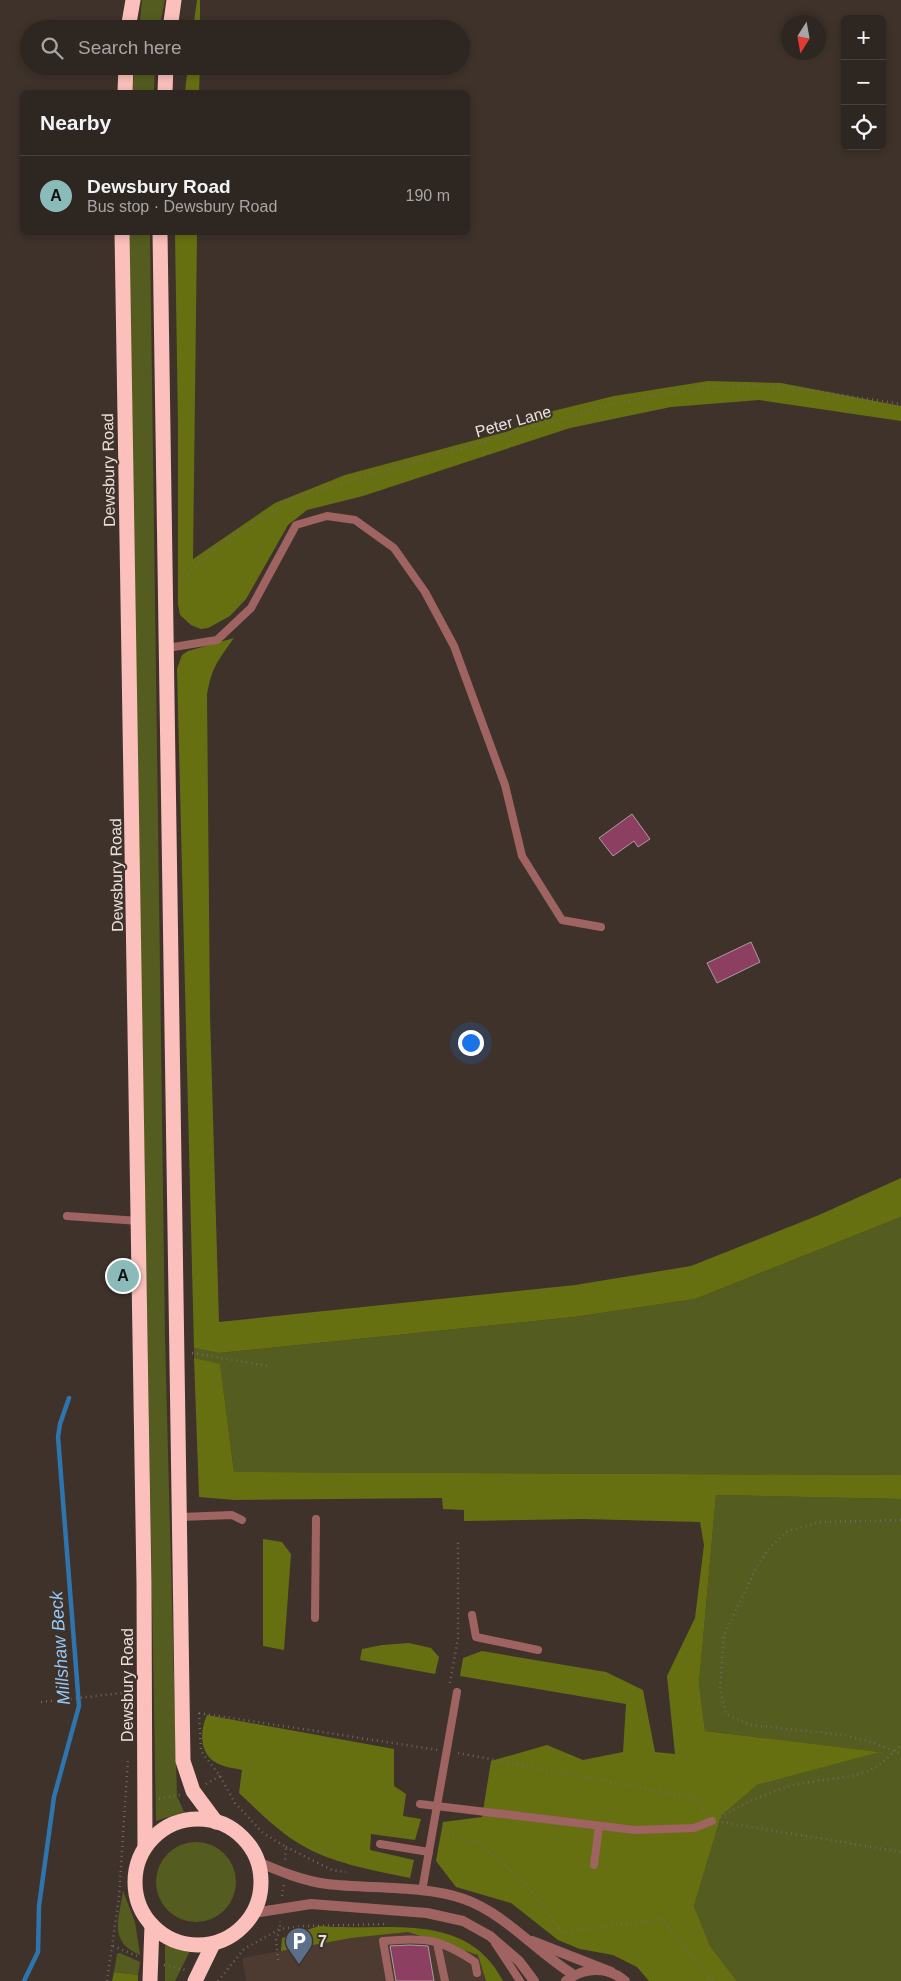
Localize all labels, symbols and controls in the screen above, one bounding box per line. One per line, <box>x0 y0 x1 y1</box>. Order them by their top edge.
north arrow <box>781 15 826 60</box>
map controls <box>841 15 886 150</box>
button: + <box>841 15 886 60</box>
search box <box>20 20 470 75</box>
icon: search <box>38 34 66 62</box>
text: Search here <box>78 37 182 58</box>
button: − <box>841 60 886 105</box>
button: locate <box>841 105 886 150</box>
text: Nearby <box>40 111 111 134</box>
text: Dewsbury Road <box>87 176 231 197</box>
text: A <box>50 187 62 204</box>
text: 190 m <box>406 187 450 204</box>
text: Bus stop · Dewsbury Road <box>87 198 277 215</box>
street label: Peter Lane <box>473 402 553 440</box>
street label: Dewsbury Road <box>99 413 118 527</box>
street label: Dewsbury Road <box>107 818 126 932</box>
your location <box>458 1030 484 1056</box>
pin: A <box>107 1257 139 1295</box>
water label: Millshaw Beck <box>46 1589 74 1706</box>
street label: Dewsbury Road <box>119 1628 136 1742</box>
parking icon: 7 <box>284 1926 314 1965</box>
place label: 7 <box>318 1933 327 1950</box>

